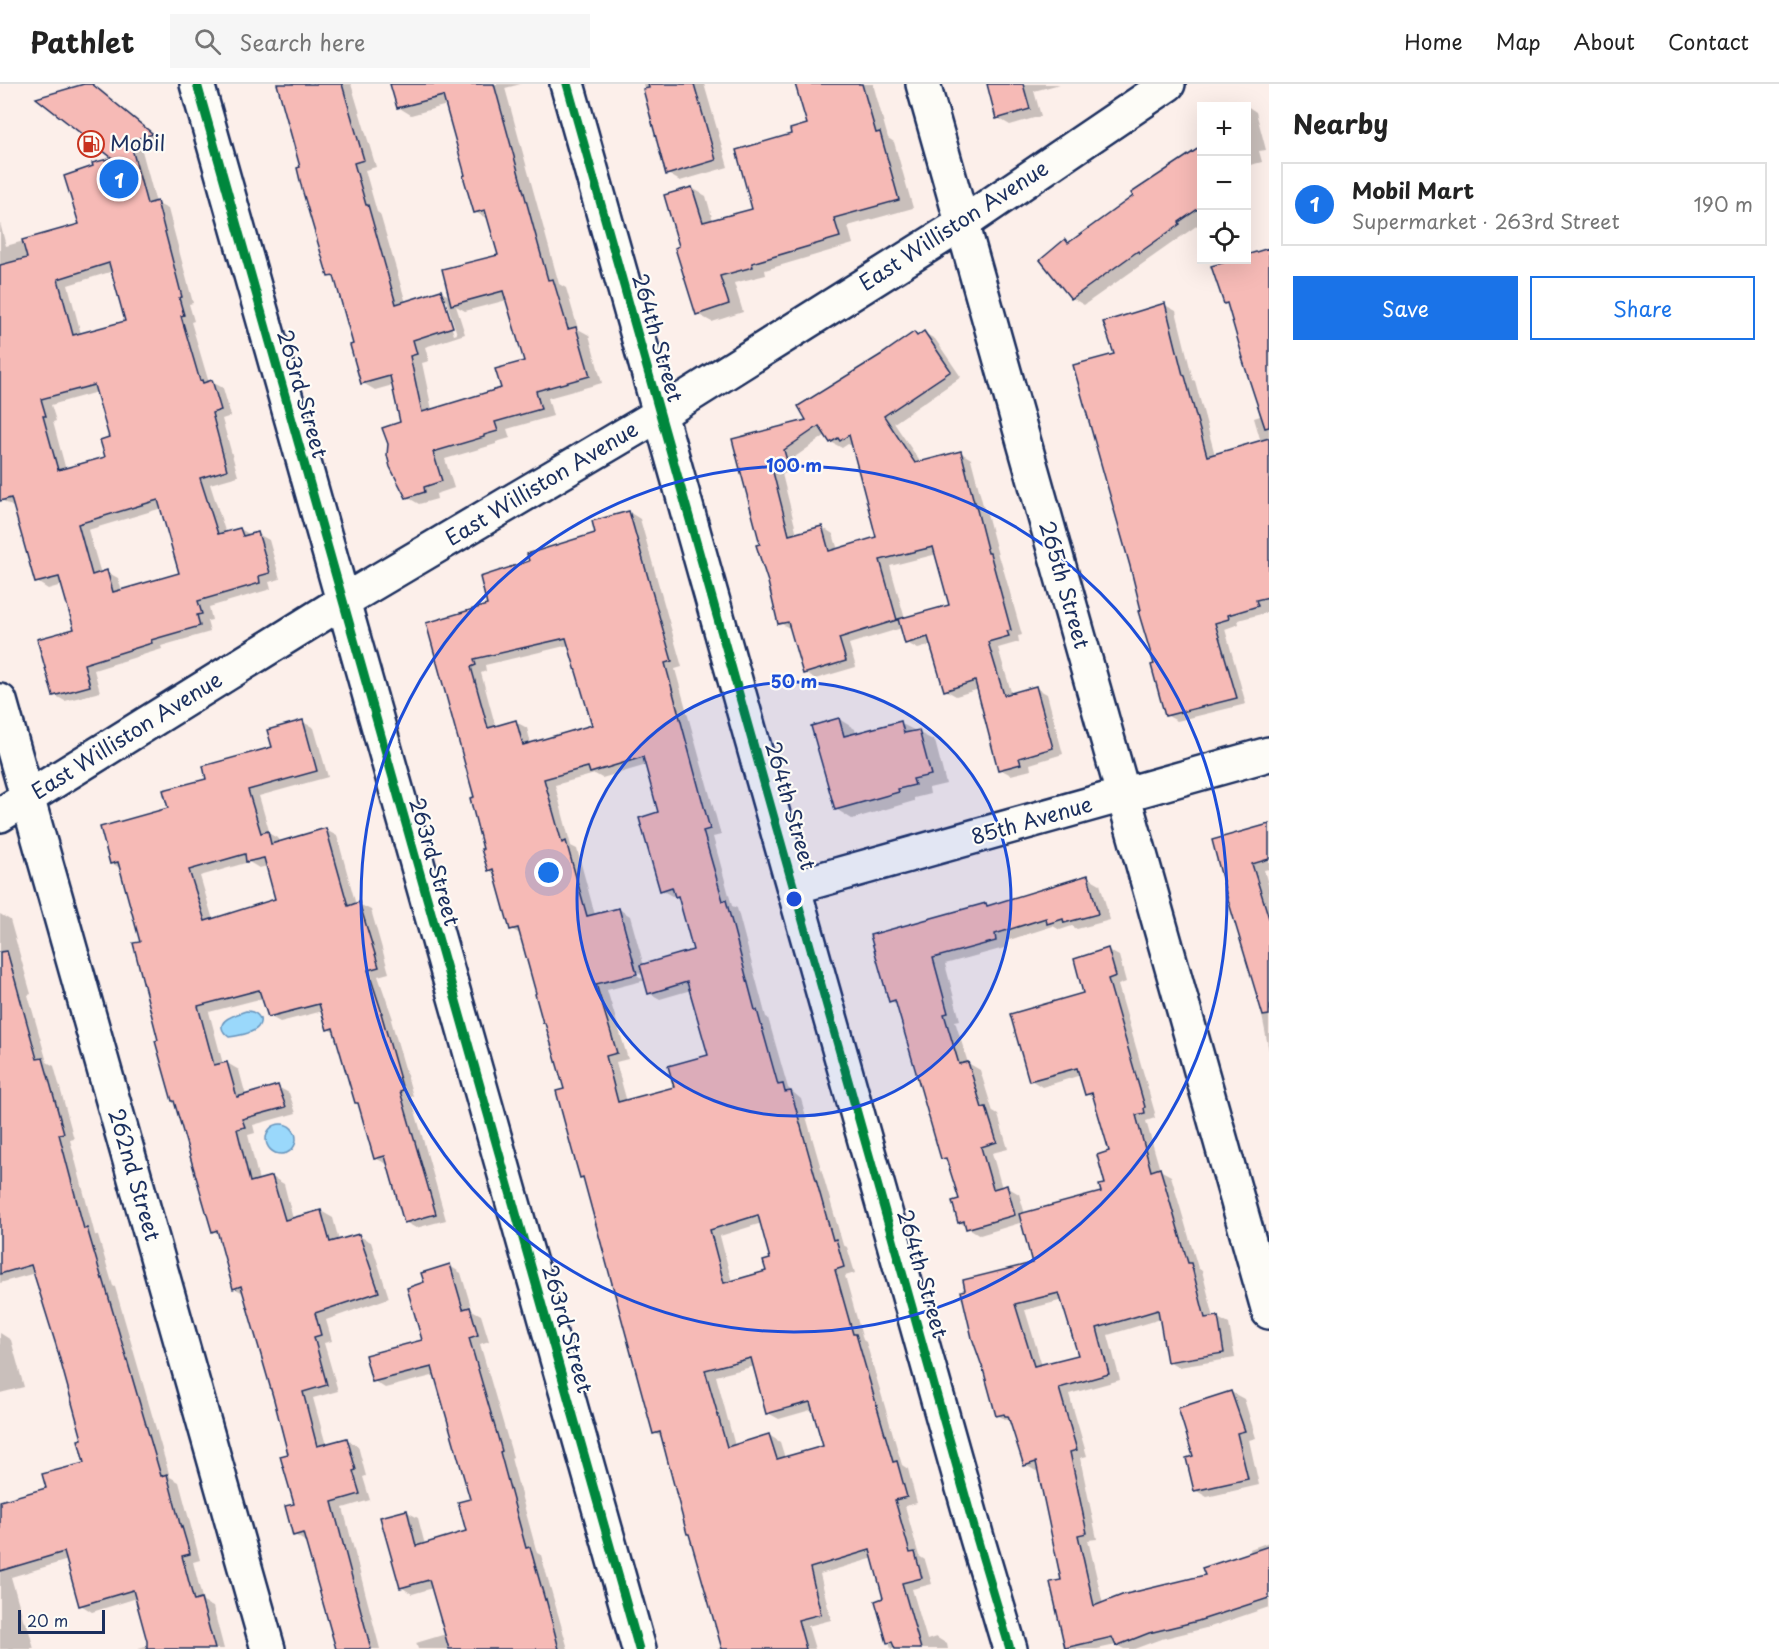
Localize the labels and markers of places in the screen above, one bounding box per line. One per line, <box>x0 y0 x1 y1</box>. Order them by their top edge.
place label: Mobil <box>110 126 165 158</box>
fuel station icon: Mobil <box>76 129 106 159</box>
pin: 1 <box>100 156 138 202</box>
centre of rings <box>784 889 804 909</box>

